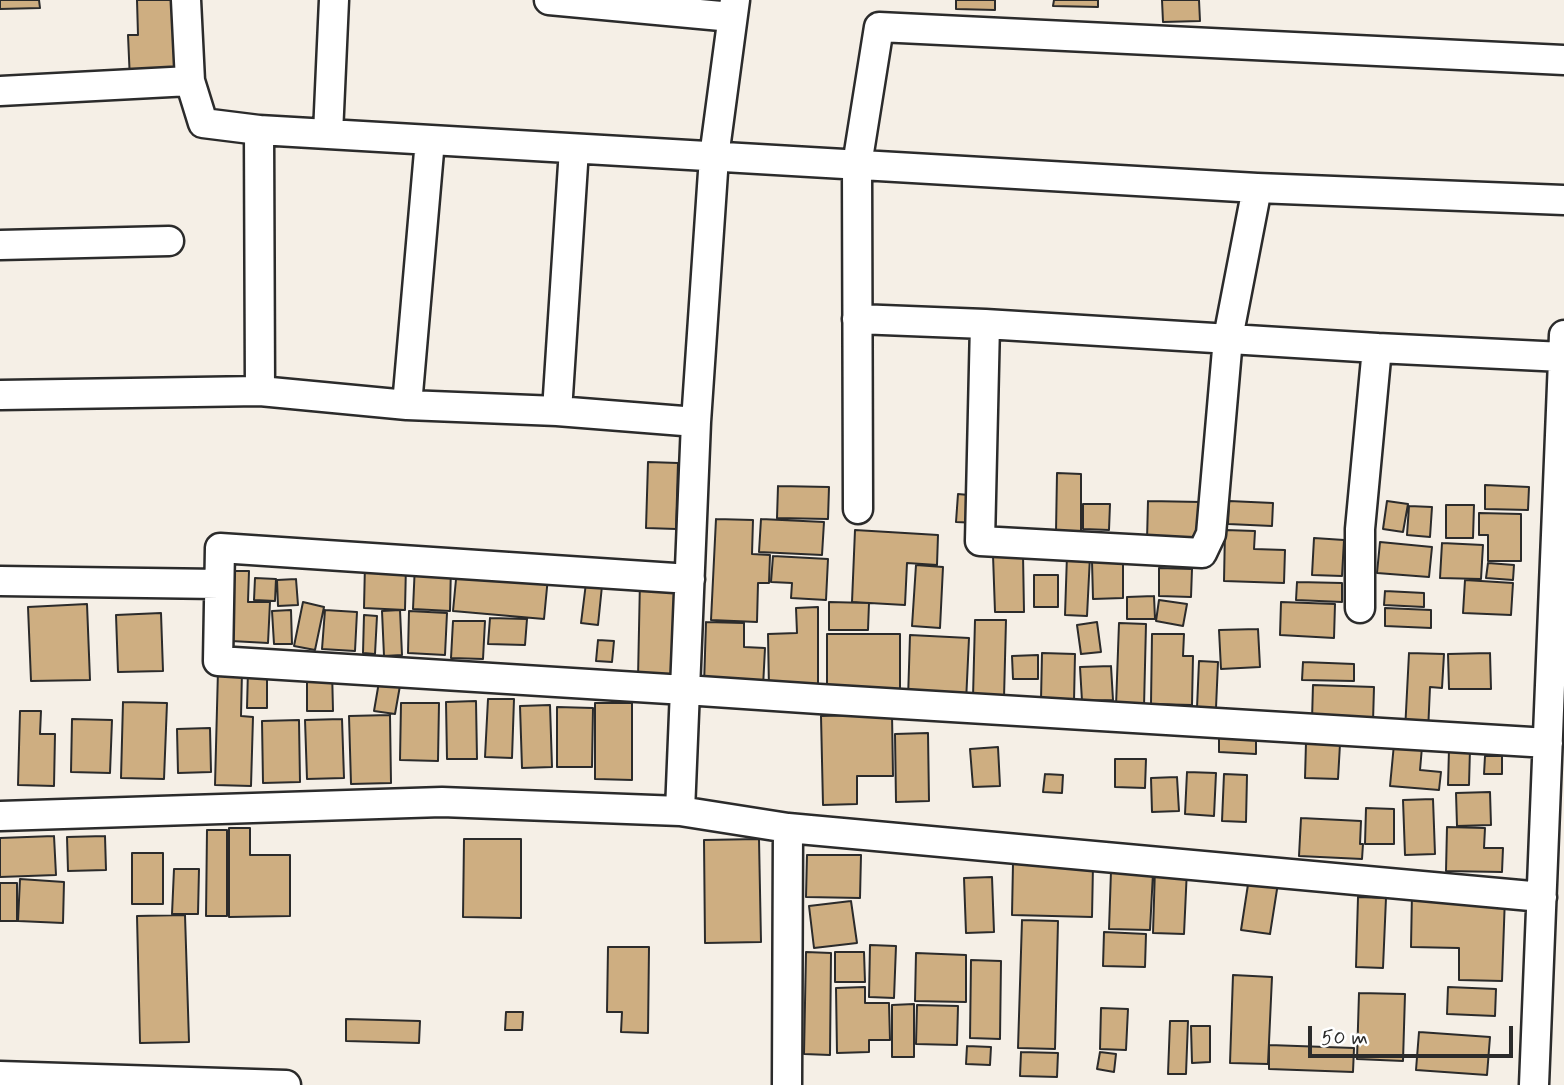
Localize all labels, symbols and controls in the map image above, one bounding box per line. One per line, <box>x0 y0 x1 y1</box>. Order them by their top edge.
scale bar <box>1312 1012 1517 1056</box>
text: 50 m <box>1321 1024 1368 1052</box>

